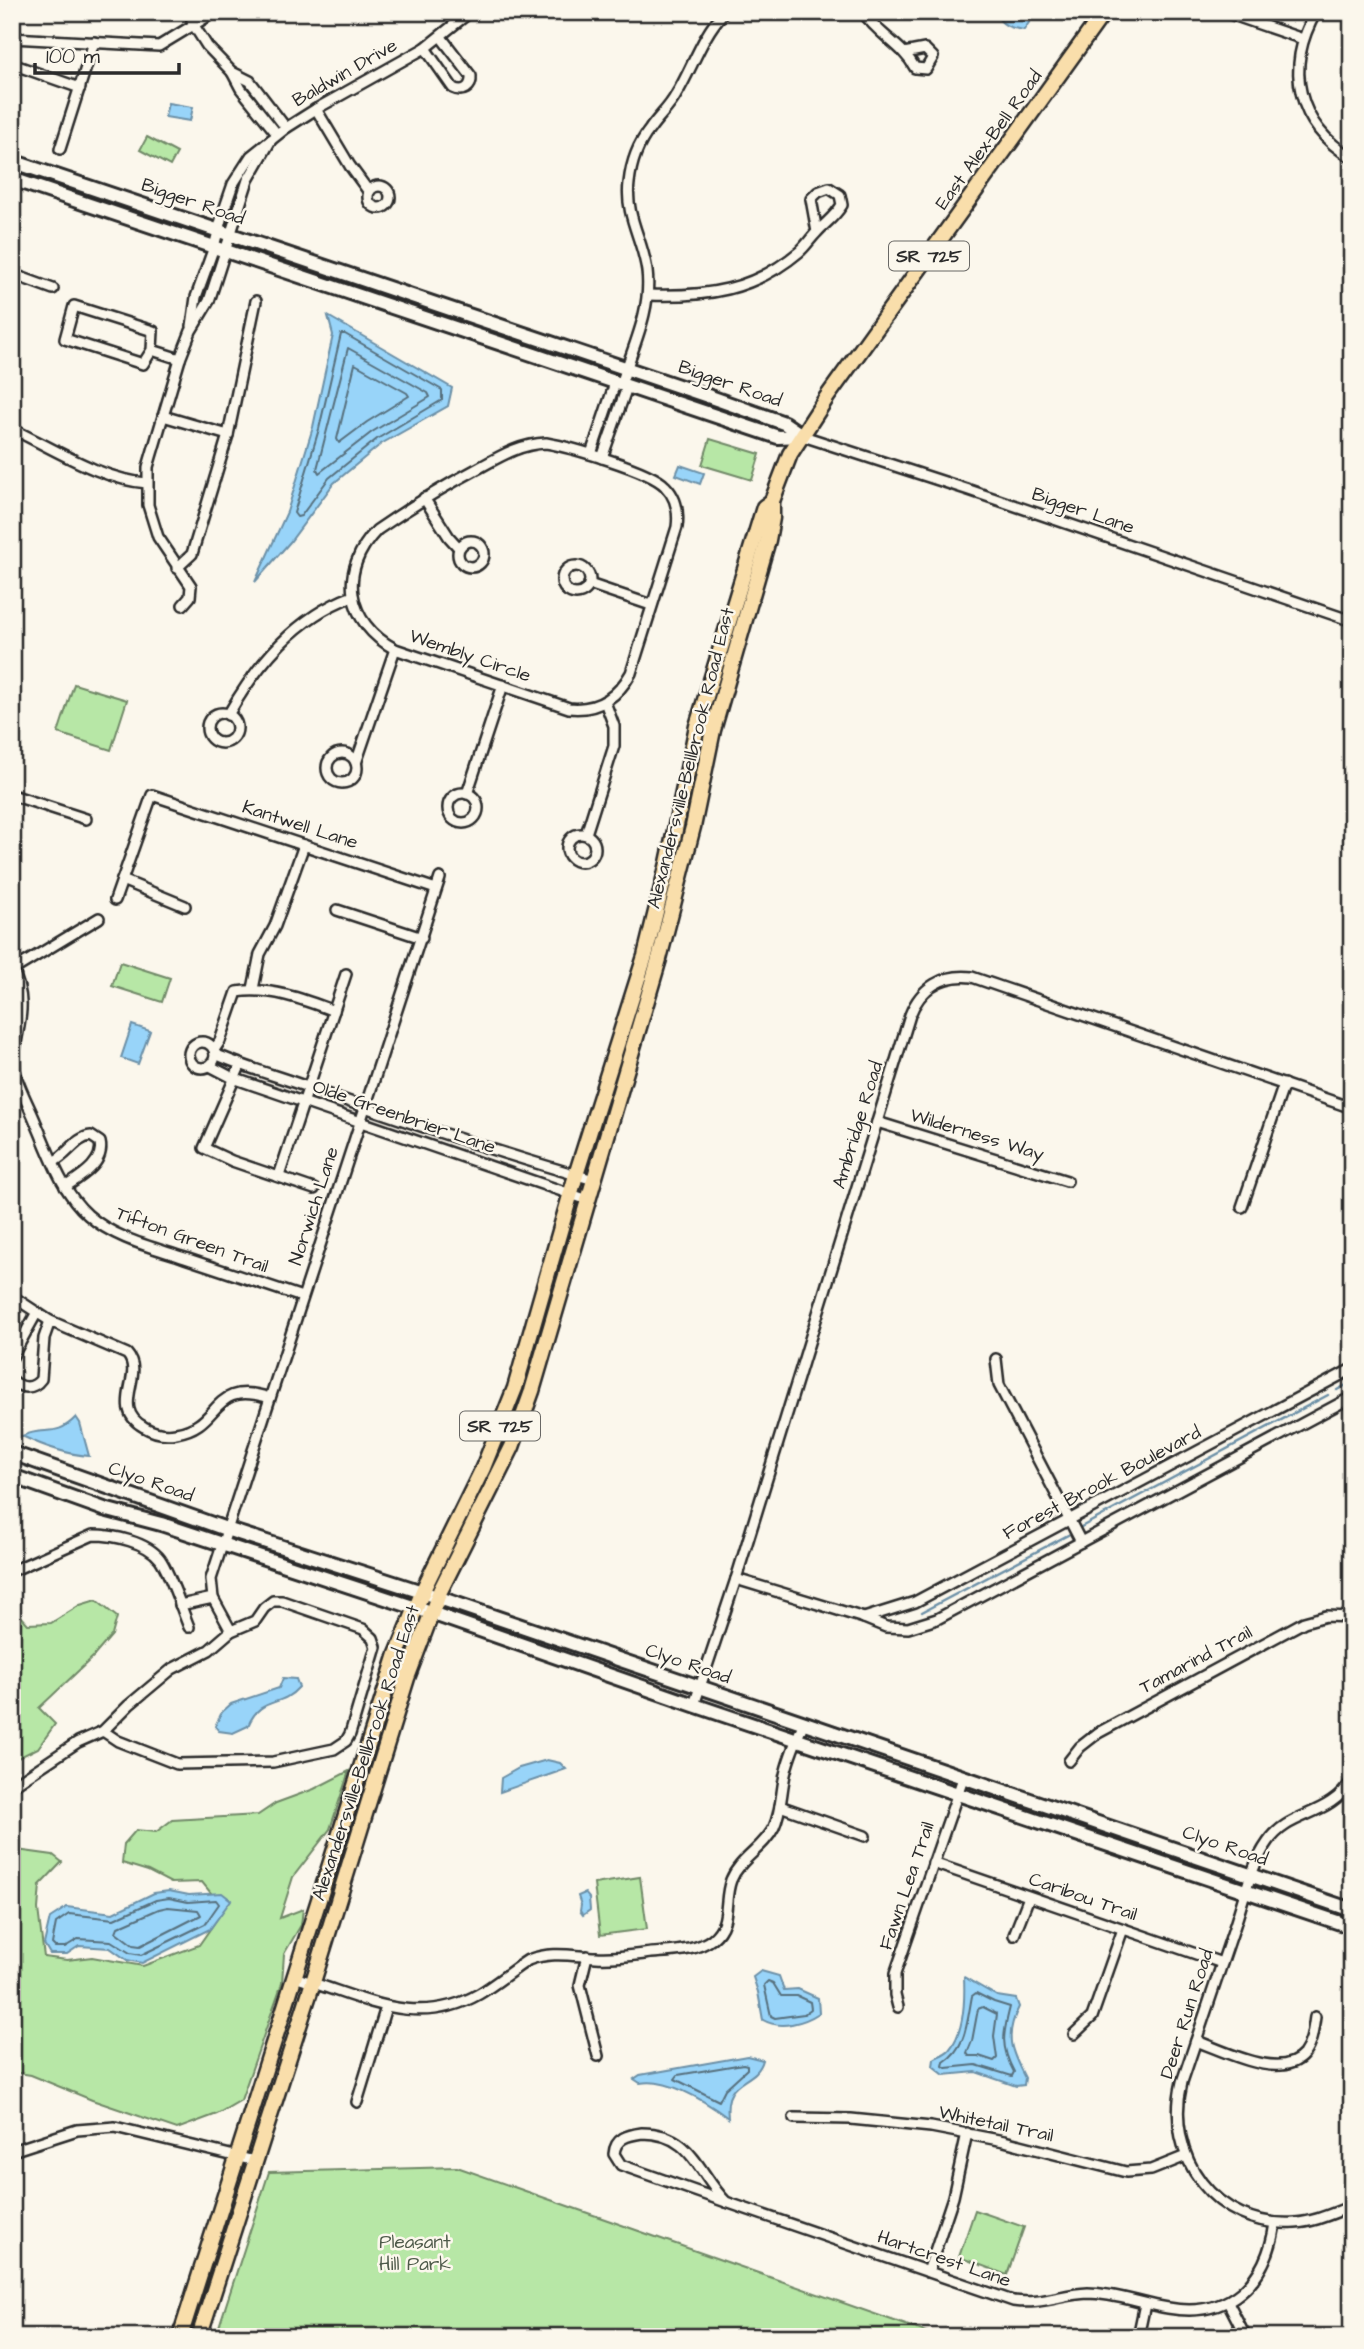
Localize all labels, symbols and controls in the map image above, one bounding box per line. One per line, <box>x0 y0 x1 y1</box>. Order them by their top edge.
scale bar <box>35 32 178 76</box>
street label: Baldwin Drive <box>288 32 402 114</box>
text: 100 m <box>46 42 101 71</box>
street label: East Alex-Bell Road <box>929 64 1049 216</box>
street label: Bigger Road <box>137 172 249 233</box>
road number: SR 725 <box>889 242 969 270</box>
street label: Bigger Road <box>674 354 786 415</box>
street label: Bigger Lane <box>1028 481 1138 542</box>
street label: Alexandersville-Bellbrook Road East <box>640 604 742 911</box>
street label: Wembly Circle <box>405 623 534 690</box>
street label: Kantwell Lane <box>239 794 361 856</box>
street label: Ambridge Road <box>826 1058 891 1192</box>
street label: Olde Greenbrier Lane <box>309 1073 499 1161</box>
street label: Wilderness Way <box>906 1102 1048 1169</box>
street label: Norwich Lane <box>282 1143 346 1269</box>
street label: Tifton Green Trail <box>112 1200 272 1280</box>
road number: SR 725 <box>460 1412 540 1441</box>
street label: Forest Brook Boulevard <box>998 1419 1206 1547</box>
street label: Clyo Road <box>104 1455 198 1510</box>
street label: Alexandersville-Bellbrook Road East <box>305 1601 427 1904</box>
street label: Tamarind Trail <box>1135 1619 1257 1701</box>
street label: Clyo Road <box>641 1637 735 1692</box>
street label: Fawn Lea Trail <box>872 1818 942 1954</box>
street label: Clyo Road <box>1178 1819 1272 1874</box>
street label: Caribou Trail <box>1025 1866 1141 1928</box>
street label: Deer Run Road <box>1153 1945 1221 2082</box>
street label: Whitetail Trail <box>936 2099 1056 2149</box>
street label: Hartcrest Lane <box>874 2224 1014 2294</box>
park label: Pleasant Hill Park <box>379 2229 451 2278</box>

